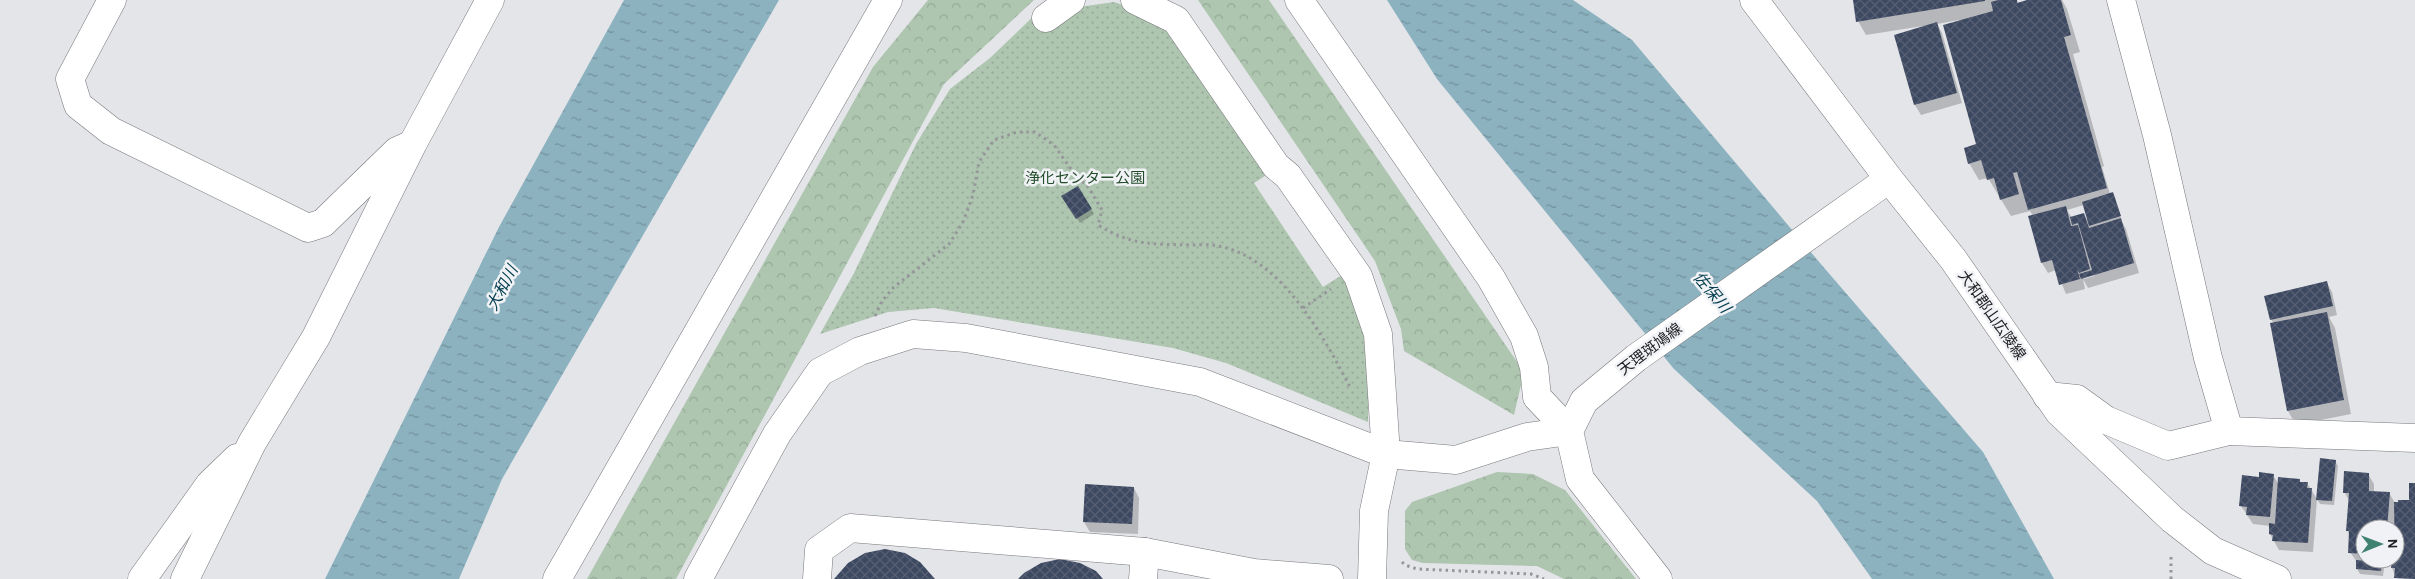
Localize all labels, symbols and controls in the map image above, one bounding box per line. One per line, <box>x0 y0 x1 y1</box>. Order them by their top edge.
park label: 浄化センター公園 <box>1025 169 1145 187</box>
water label: 大和川 <box>482 261 523 314</box>
street label: 大和郡山広陵線 <box>1955 267 2029 363</box>
water label: 佐保川 <box>1689 268 1736 318</box>
street label: 天理斑鳩線 <box>1615 319 1685 379</box>
north arrow <box>2355 519 2405 569</box>
text: N <box>2384 539 2401 549</box>

